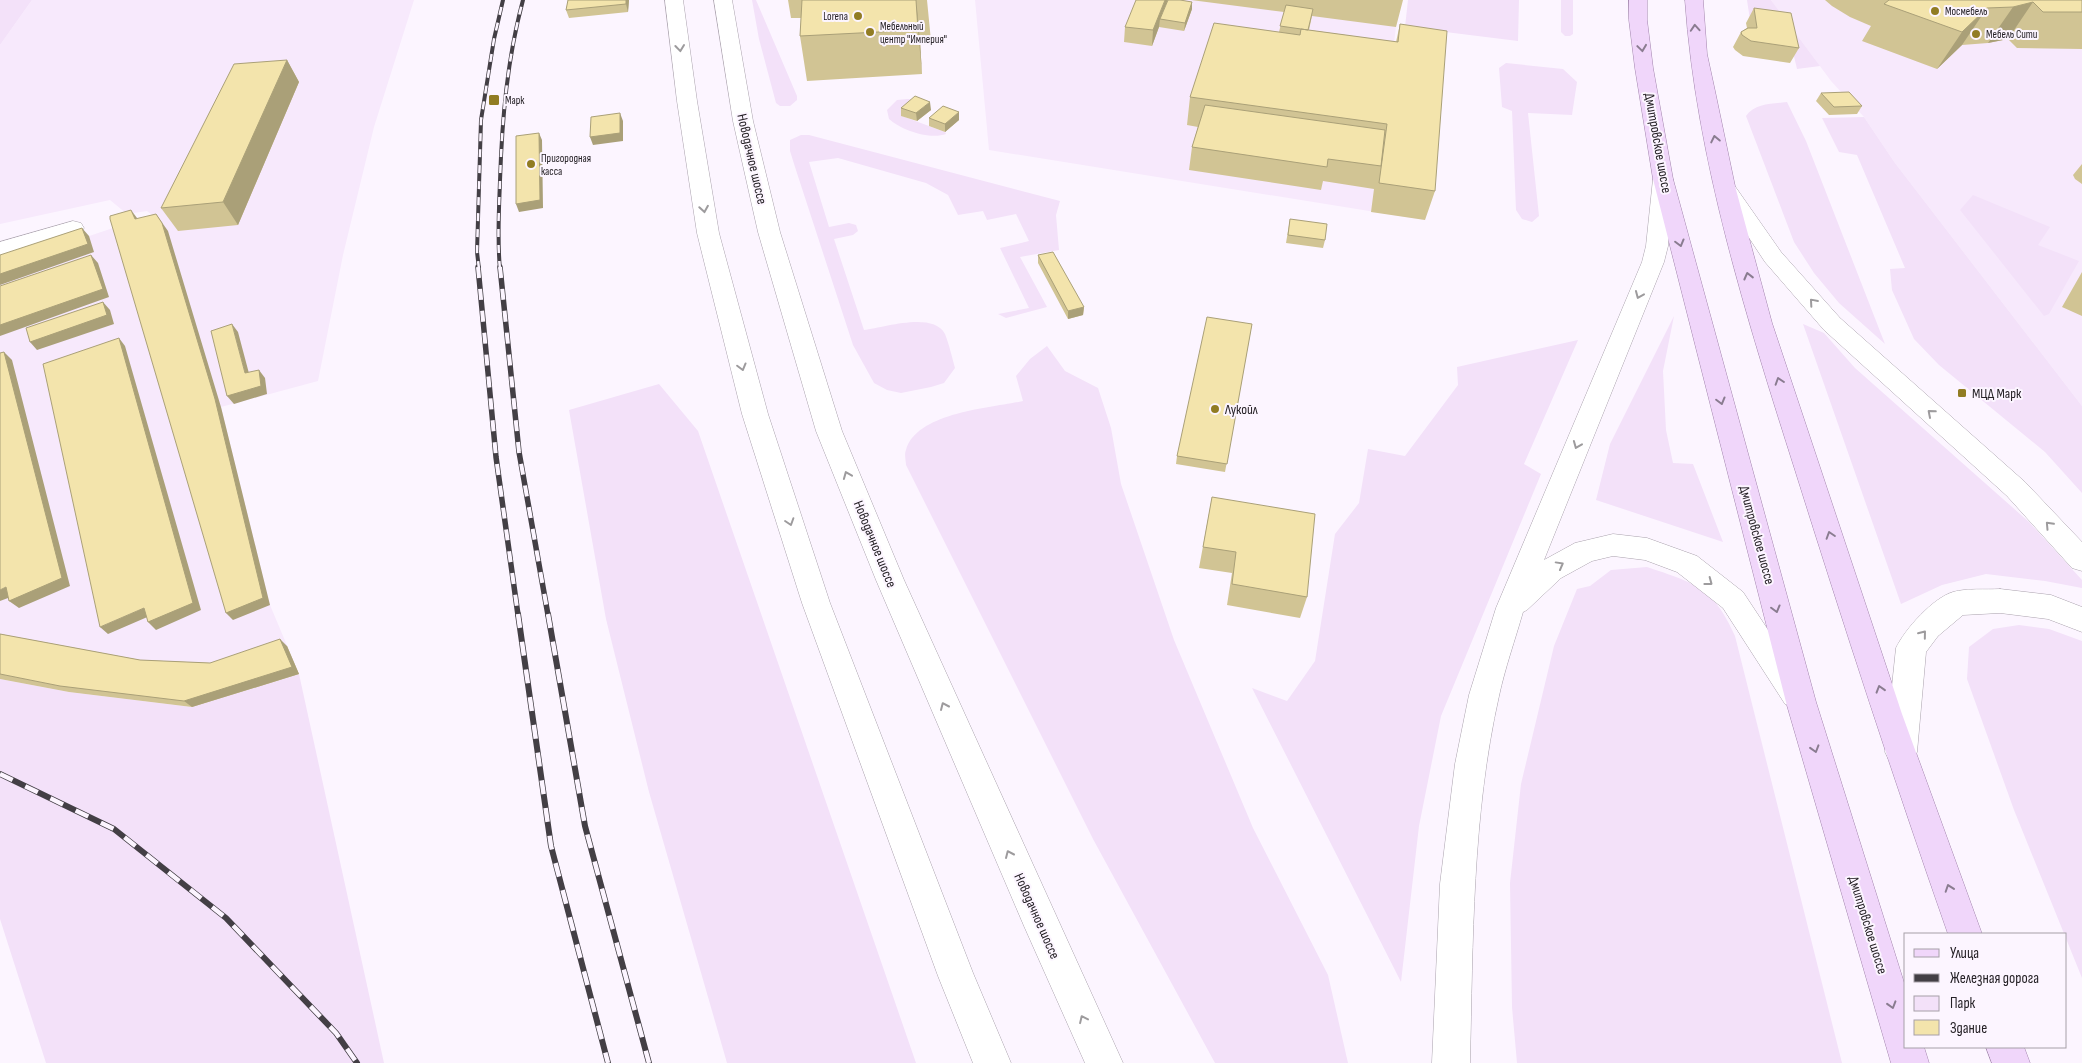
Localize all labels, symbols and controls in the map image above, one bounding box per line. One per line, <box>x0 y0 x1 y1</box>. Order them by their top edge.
marker: Мосмебель <box>1929 5 1941 17</box>
place label: Мосмебель <box>1945 5 1987 18</box>
place label: Lorena <box>823 10 848 23</box>
marker: Lorena <box>852 10 864 22</box>
place label: Мебельный центр "Империя" <box>880 20 947 46</box>
one-way arrow <box>1690 24 1701 32</box>
marker: Мебельный центр "Империя" <box>864 26 876 38</box>
marker: Мебель Сити <box>1970 28 1982 40</box>
place label: Мебель Сити <box>1986 28 2038 41</box>
one-way arrow <box>674 45 685 53</box>
one-way arrow <box>1636 45 1647 53</box>
street label: Дмитровское шоссе <box>1641 92 1675 194</box>
marker: Марк <box>487 93 501 107</box>
place label: Марк <box>505 94 525 107</box>
street label: Новодачное шоссе <box>733 112 771 206</box>
one-way arrow <box>1710 134 1721 143</box>
place label: Пригородная касса <box>541 152 591 178</box>
marker: Пригородная касса <box>525 158 537 170</box>
one-way arrow <box>698 205 708 213</box>
one-way arrow <box>1674 239 1685 248</box>
one-way arrow <box>1743 271 1754 280</box>
one-way arrow <box>1635 290 1646 299</box>
one-way arrow <box>1810 299 1818 308</box>
one-way arrow <box>737 362 747 370</box>
one-way arrow <box>1775 377 1785 385</box>
place label: МЦД Марк <box>1972 385 2022 402</box>
marker: МЦД Марк <box>1956 387 1968 399</box>
one-way arrow <box>1715 396 1726 405</box>
place label: Лукойл <box>1224 401 1258 418</box>
marker: Лукойл <box>1209 403 1221 415</box>
one-way arrow <box>1928 409 1937 418</box>
one-way arrow <box>1573 440 1584 449</box>
one-way arrow <box>843 471 854 480</box>
street label: Дмитровское шоссе <box>1736 484 1778 586</box>
street label: Новодачное шоссе <box>850 498 900 590</box>
one-way arrow <box>784 518 794 526</box>
one-way arrow <box>2046 521 2055 530</box>
one-way arrow <box>1825 531 1835 540</box>
one-way arrow <box>1555 561 1564 571</box>
one-way arrow <box>1703 576 1712 584</box>
one-way arrow <box>1770 604 1781 613</box>
one-way arrow <box>1917 630 1926 639</box>
one-way arrow <box>1876 686 1886 694</box>
one-way arrow <box>940 702 951 711</box>
one-way arrow <box>1809 744 1819 753</box>
one-way arrow <box>1005 850 1016 859</box>
street label: Новодачное шоссе <box>1010 870 1064 962</box>
street label: Дмитровское шоссе <box>1845 874 1891 976</box>
one-way arrow <box>1945 885 1955 893</box>
legend <box>1904 933 2067 1048</box>
text: Улица <box>1950 944 1979 963</box>
text: Железная дорога <box>1950 969 2039 988</box>
text: Парк <box>1950 994 1976 1013</box>
one-way arrow <box>1887 1000 1897 1009</box>
one-way arrow <box>1079 1015 1090 1024</box>
text: Здание <box>1950 1019 1987 1038</box>

